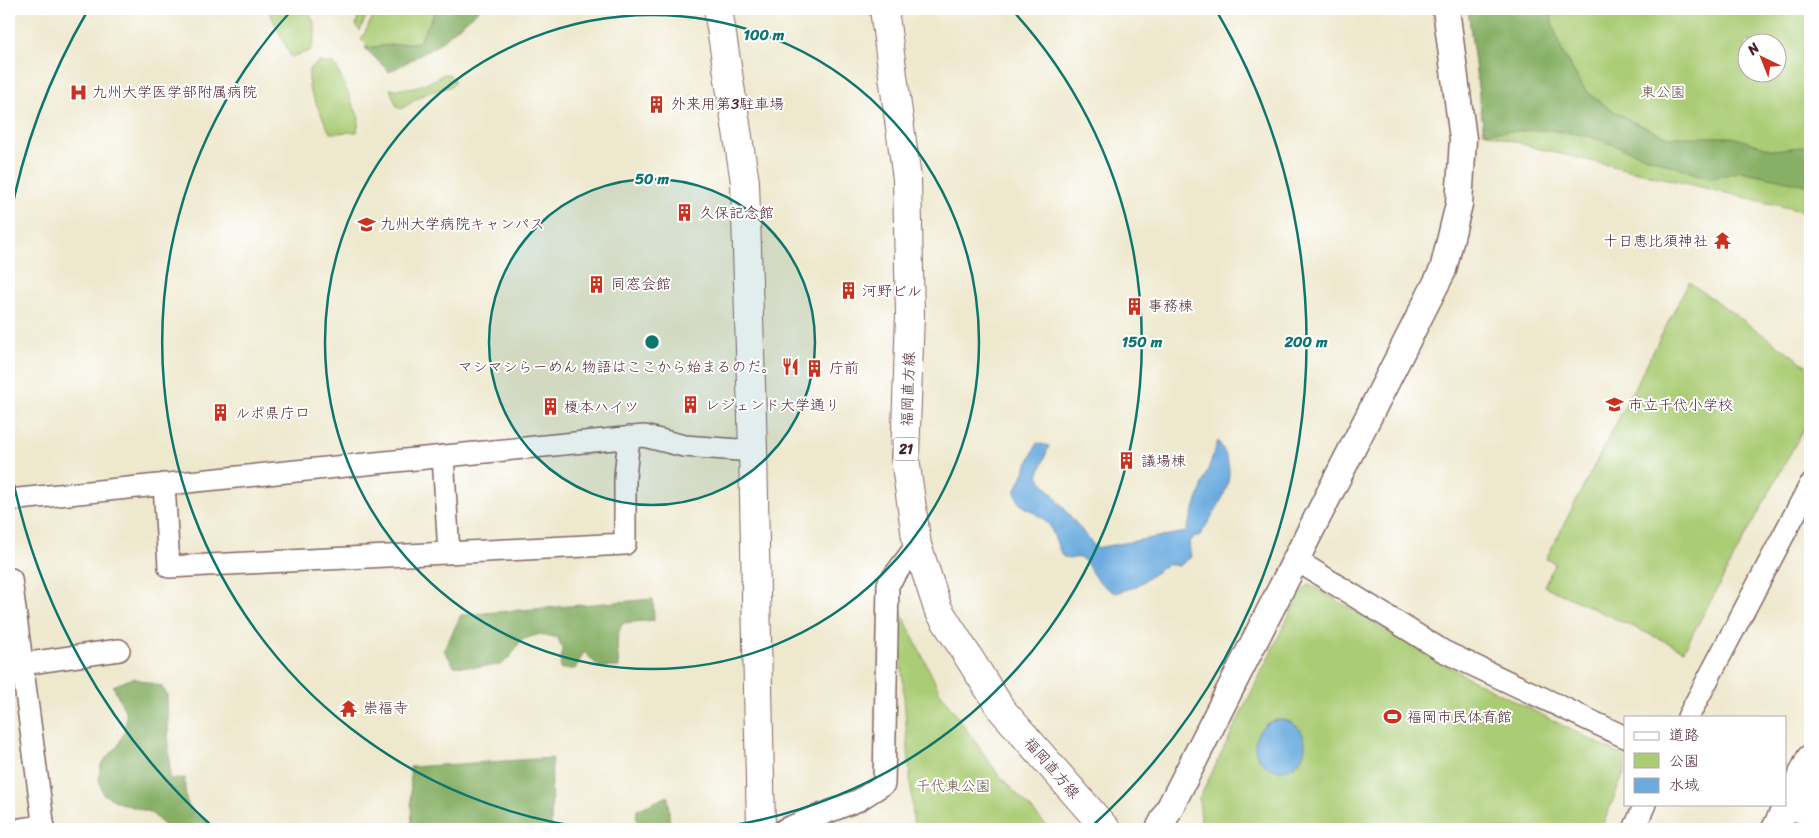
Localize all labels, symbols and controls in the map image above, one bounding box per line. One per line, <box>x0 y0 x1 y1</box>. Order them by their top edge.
text: 100 m <box>744 22 785 48</box>
north arrow <box>1736 32 1786 82</box>
text: N <box>1741 36 1766 62</box>
place label: 九州大学医学部附属病院 <box>92 79 257 105</box>
park label: 東公園 <box>1640 79 1686 105</box>
hospital icon: 九州大学医学部附属病院 <box>68 82 88 102</box>
place label: 外来用第3駐車場 <box>671 91 784 117</box>
building icon: 外来用第3駐車場 <box>647 94 667 114</box>
text: 50 m <box>635 166 670 192</box>
place label: 久保記念館 <box>699 200 774 226</box>
building icon: 久保記念館 <box>675 203 695 223</box>
place label: 九州大学病院キャンパス <box>380 211 544 237</box>
school or university icon: 九州大学病院キャンパス <box>356 214 376 234</box>
place label: 十日恵比須神社 <box>1603 228 1708 254</box>
temple icon: 十日恵比須神社 <box>1712 231 1732 251</box>
place label: 同窓会館 <box>611 271 671 297</box>
building icon: 同窓会館 <box>587 274 607 294</box>
place label: 河野ビル <box>862 278 922 304</box>
building icon: 河野ビル <box>838 281 858 301</box>
place label: 事務棟 <box>1148 293 1193 319</box>
building icon: 事務棟 <box>1124 296 1144 316</box>
text: 150 m <box>1122 329 1163 355</box>
text: 200 m <box>1283 329 1328 355</box>
centre of rings <box>643 333 661 351</box>
street label: 福岡直方線 <box>894 351 922 427</box>
place label: マシマシらーめん 物語はここから始まるのだ。 <box>458 354 776 380</box>
place label: 庁前 <box>829 355 859 381</box>
restaurant icon: マシマシらーめん 物語はここから始まるのだ。 <box>780 357 800 377</box>
building icon: 庁前 <box>805 358 825 378</box>
place label: レジェンド大学通り <box>705 392 840 418</box>
place label: 市立千代小学校 <box>1628 392 1733 418</box>
place label: 榎本ハイツ <box>564 394 639 420</box>
building icon: レジェンド大学通り <box>681 395 701 415</box>
school or university icon: 市立千代小学校 <box>1604 395 1624 415</box>
building icon: 榎本ハイツ <box>540 397 560 417</box>
place label: ルポ県庁口 <box>235 400 310 426</box>
building icon: ルポ県庁口 <box>211 403 231 423</box>
road number: 21 <box>894 438 918 460</box>
place label: 議場棟 <box>1141 448 1186 474</box>
building icon: 議場棟 <box>1117 451 1137 471</box>
place label: 崇福寺 <box>363 695 408 721</box>
temple icon: 崇福寺 <box>339 698 359 718</box>
place label: 福岡市民体育館 <box>1407 704 1512 730</box>
sports icon: 福岡市民体育館 <box>1383 707 1403 727</box>
legend <box>1624 716 1786 806</box>
text: 道路 <box>1669 722 1699 748</box>
street label: 福岡直方線 <box>1018 731 1086 805</box>
text: 公園 <box>1669 748 1699 774</box>
text: 水域 <box>1669 772 1699 798</box>
park label: 千代東公園 <box>915 773 991 799</box>

